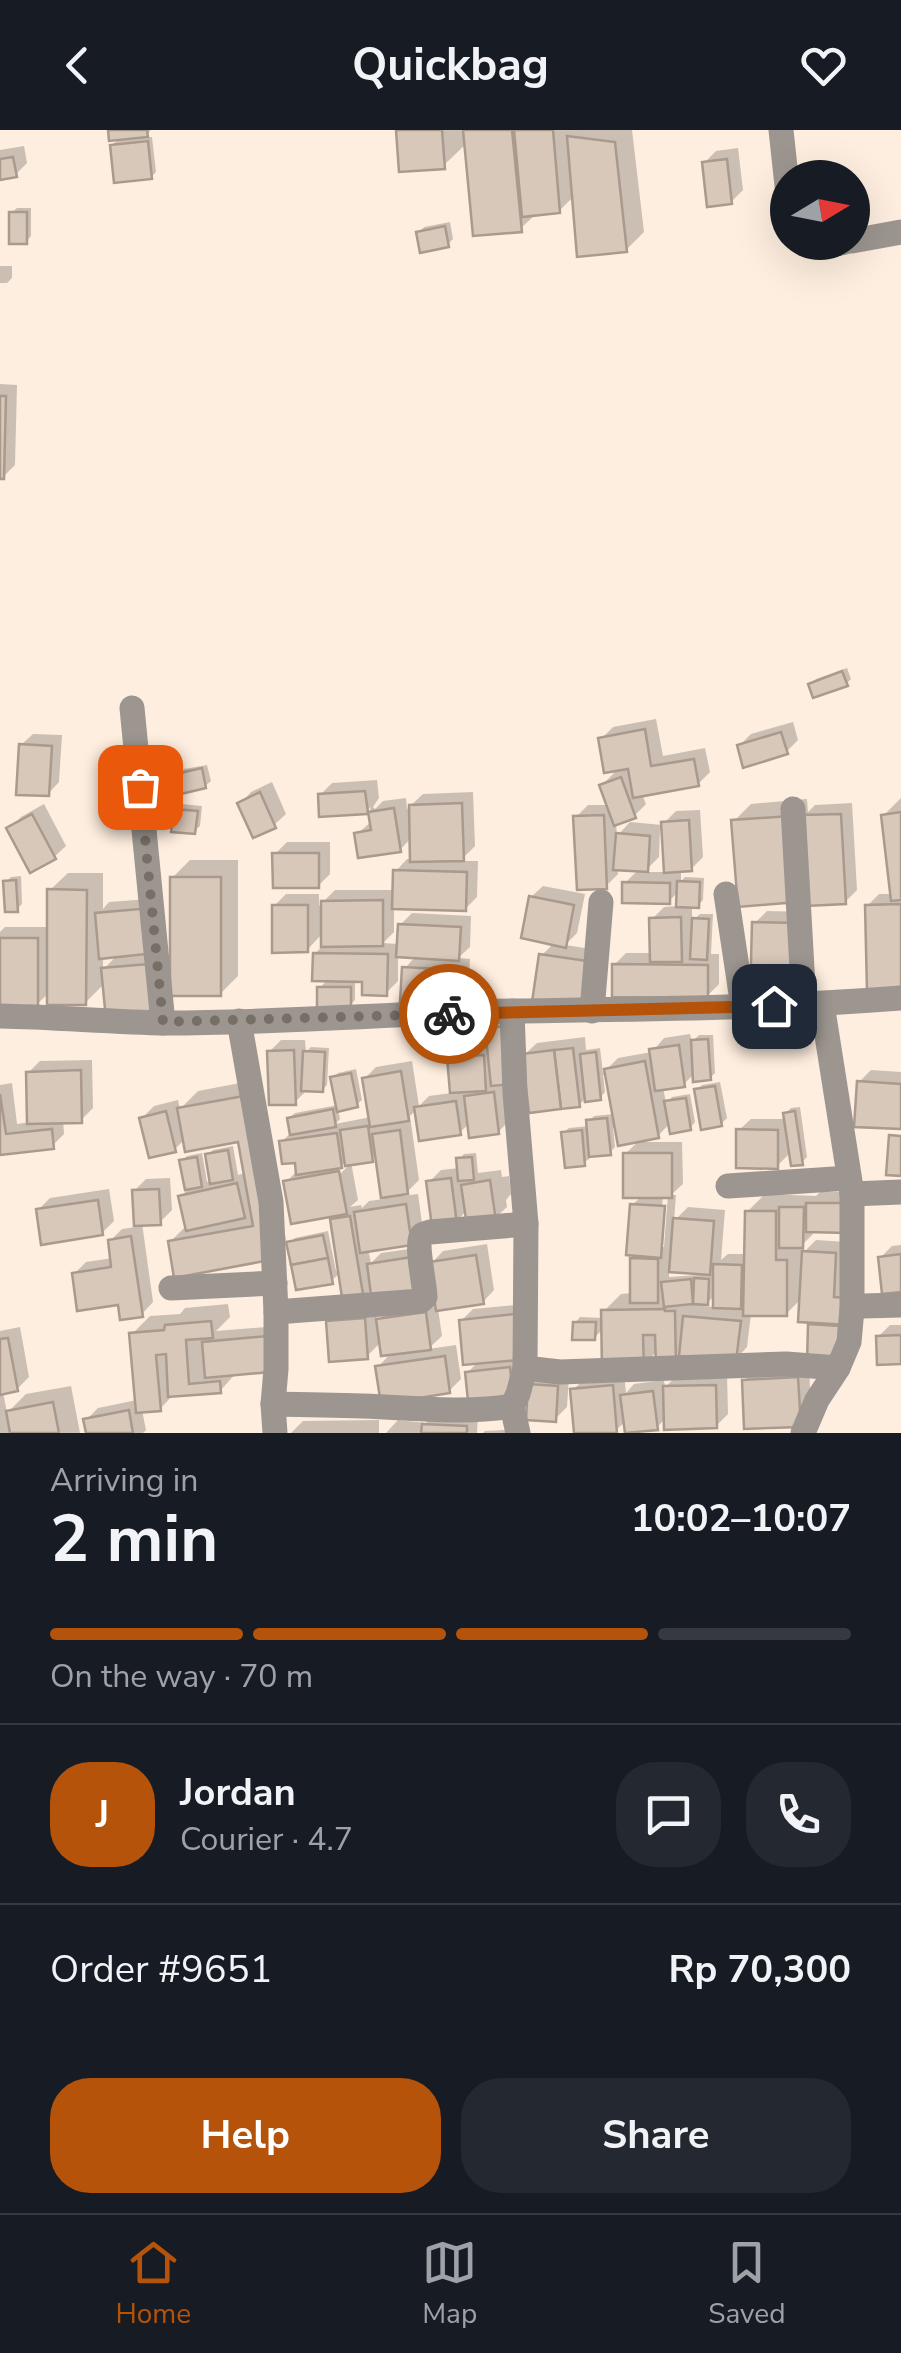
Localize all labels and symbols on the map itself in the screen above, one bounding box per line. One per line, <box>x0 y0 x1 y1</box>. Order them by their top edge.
north arrow <box>770 160 870 260</box>
pin <box>98 745 183 830</box>
courier <box>399 964 499 1064</box>
pin <box>732 964 817 1049</box>

